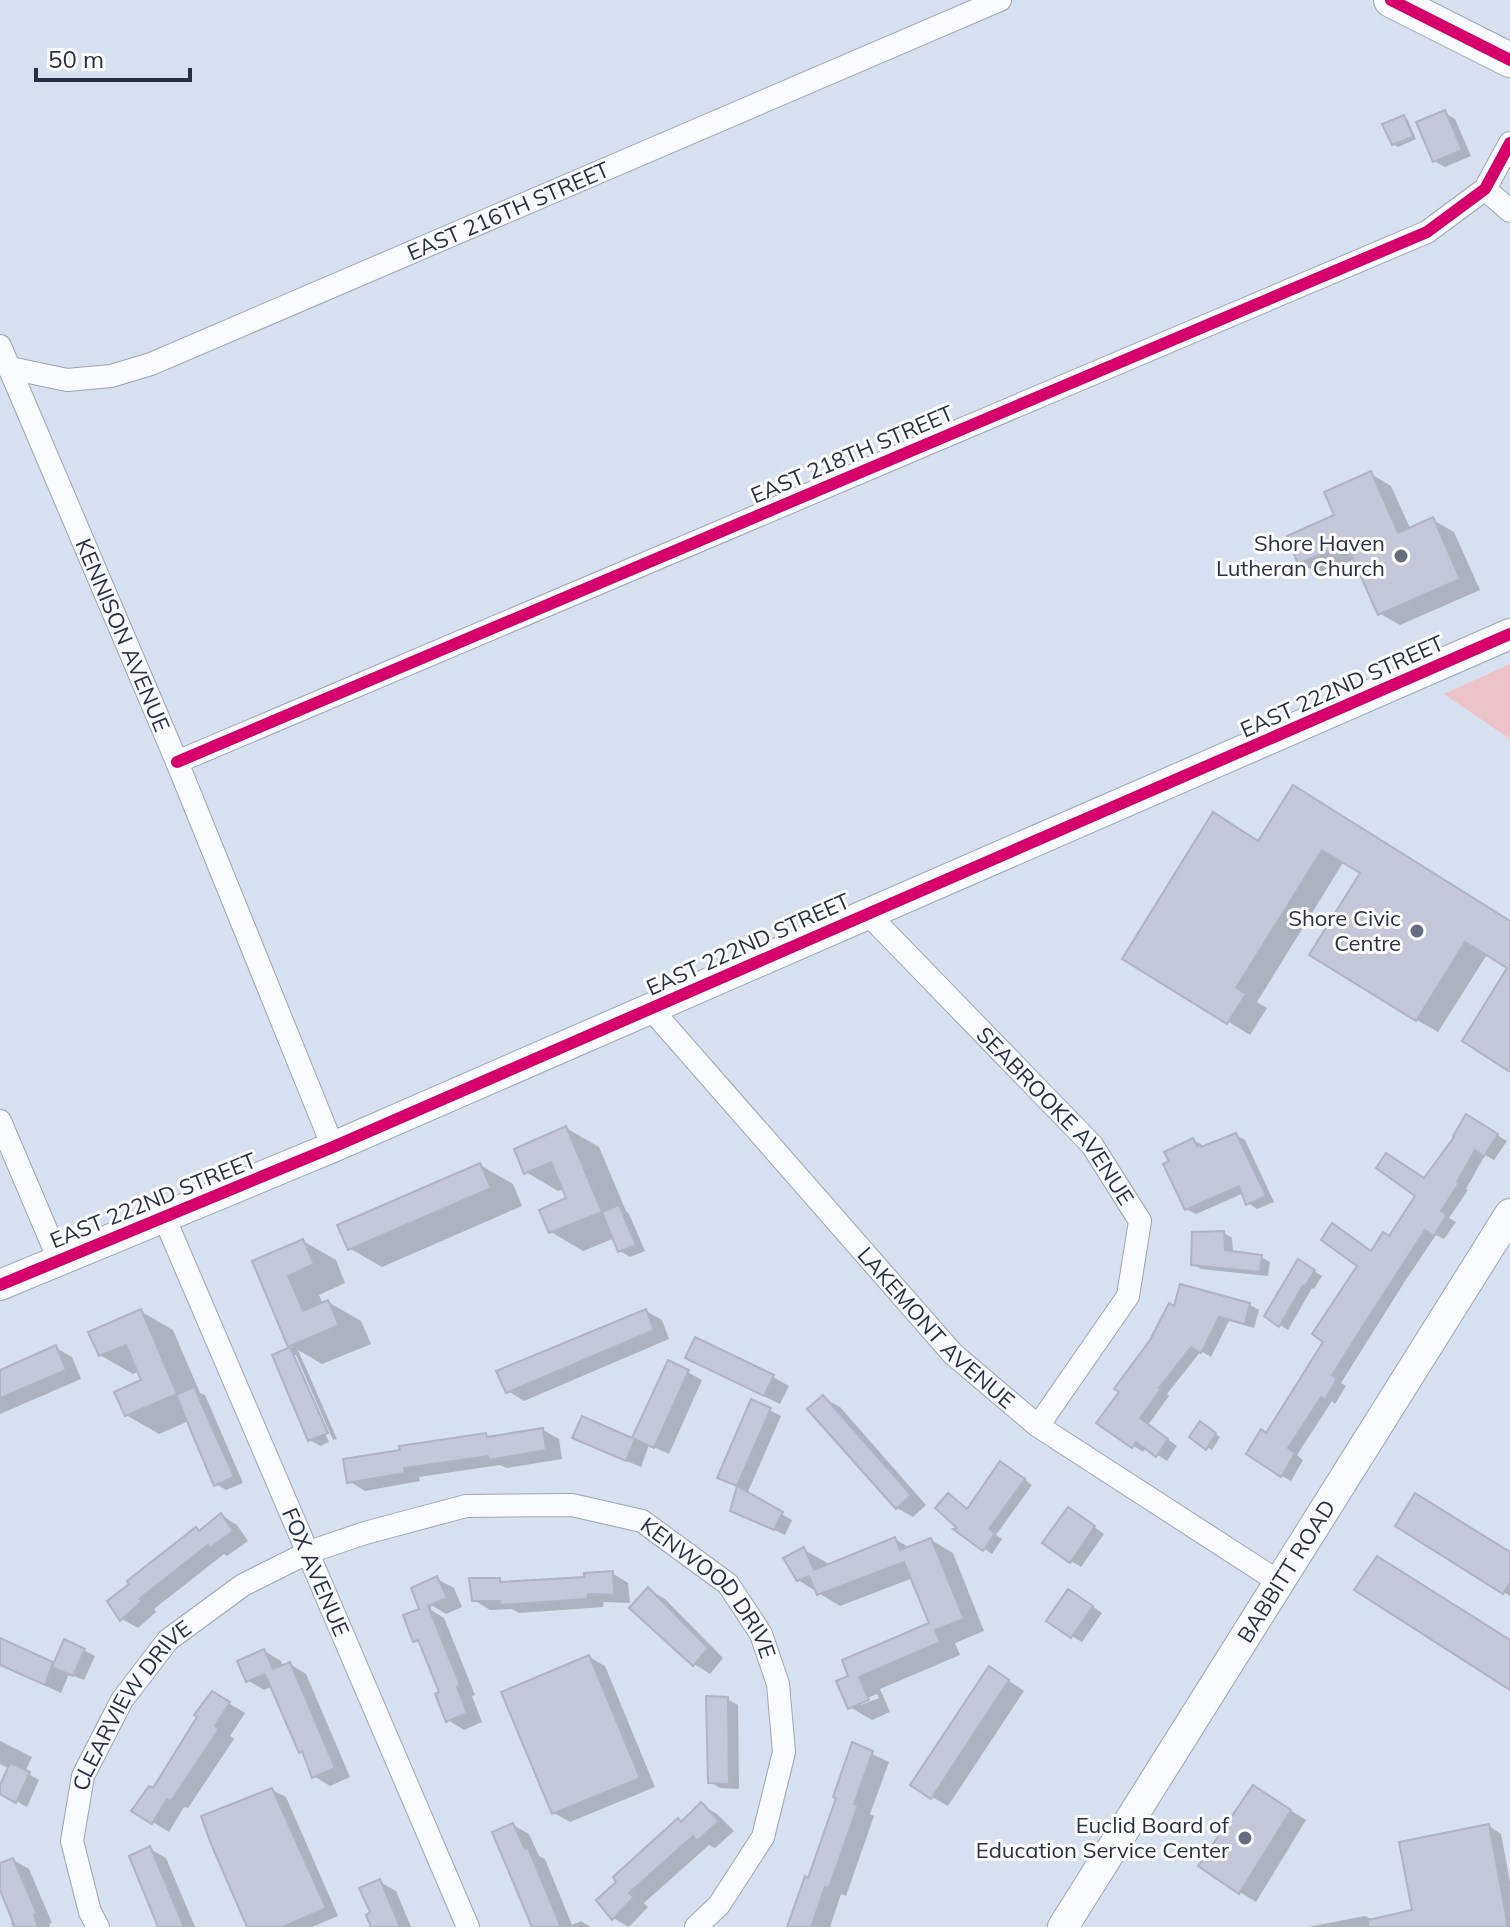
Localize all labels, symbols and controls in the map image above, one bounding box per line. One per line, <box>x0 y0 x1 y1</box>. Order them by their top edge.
scale bar <box>36 32 190 82</box>
text: 50 m <box>48 44 104 74</box>
street label: EAST 216TH STREET <box>403 155 614 267</box>
street label: EAST 218TH STREET <box>747 399 957 509</box>
place label: Shore Haven Lutheran Church <box>1216 529 1385 582</box>
street label: KENNISON AVENUE <box>70 534 176 736</box>
marker: Shore Haven Lutheran Church <box>1392 547 1410 565</box>
street label: EAST 222ND STREET <box>1236 628 1448 744</box>
street label: EAST 222ND STREET <box>642 886 854 1002</box>
place label: Shore Civic Centre <box>1288 904 1401 957</box>
marker: Shore Civic Centre <box>1408 922 1426 940</box>
street label: SEABROOKE AVENUE <box>971 1021 1140 1210</box>
street label: EAST 222ND STREET <box>46 1146 260 1254</box>
street label: LAKEMONT AVENUE <box>852 1241 1021 1414</box>
street label: BABBITT ROAD <box>1231 1494 1341 1648</box>
street label: FOX AVENUE <box>276 1503 356 1640</box>
street label: KENWOOD DRIVE <box>635 1511 782 1662</box>
street label: CLEARVIEW DRIVE <box>67 1614 197 1793</box>
place label: Euclid Board of Education Service Center <box>976 1811 1230 1864</box>
marker: Euclid Board of Education Service Center <box>1236 1829 1254 1847</box>

